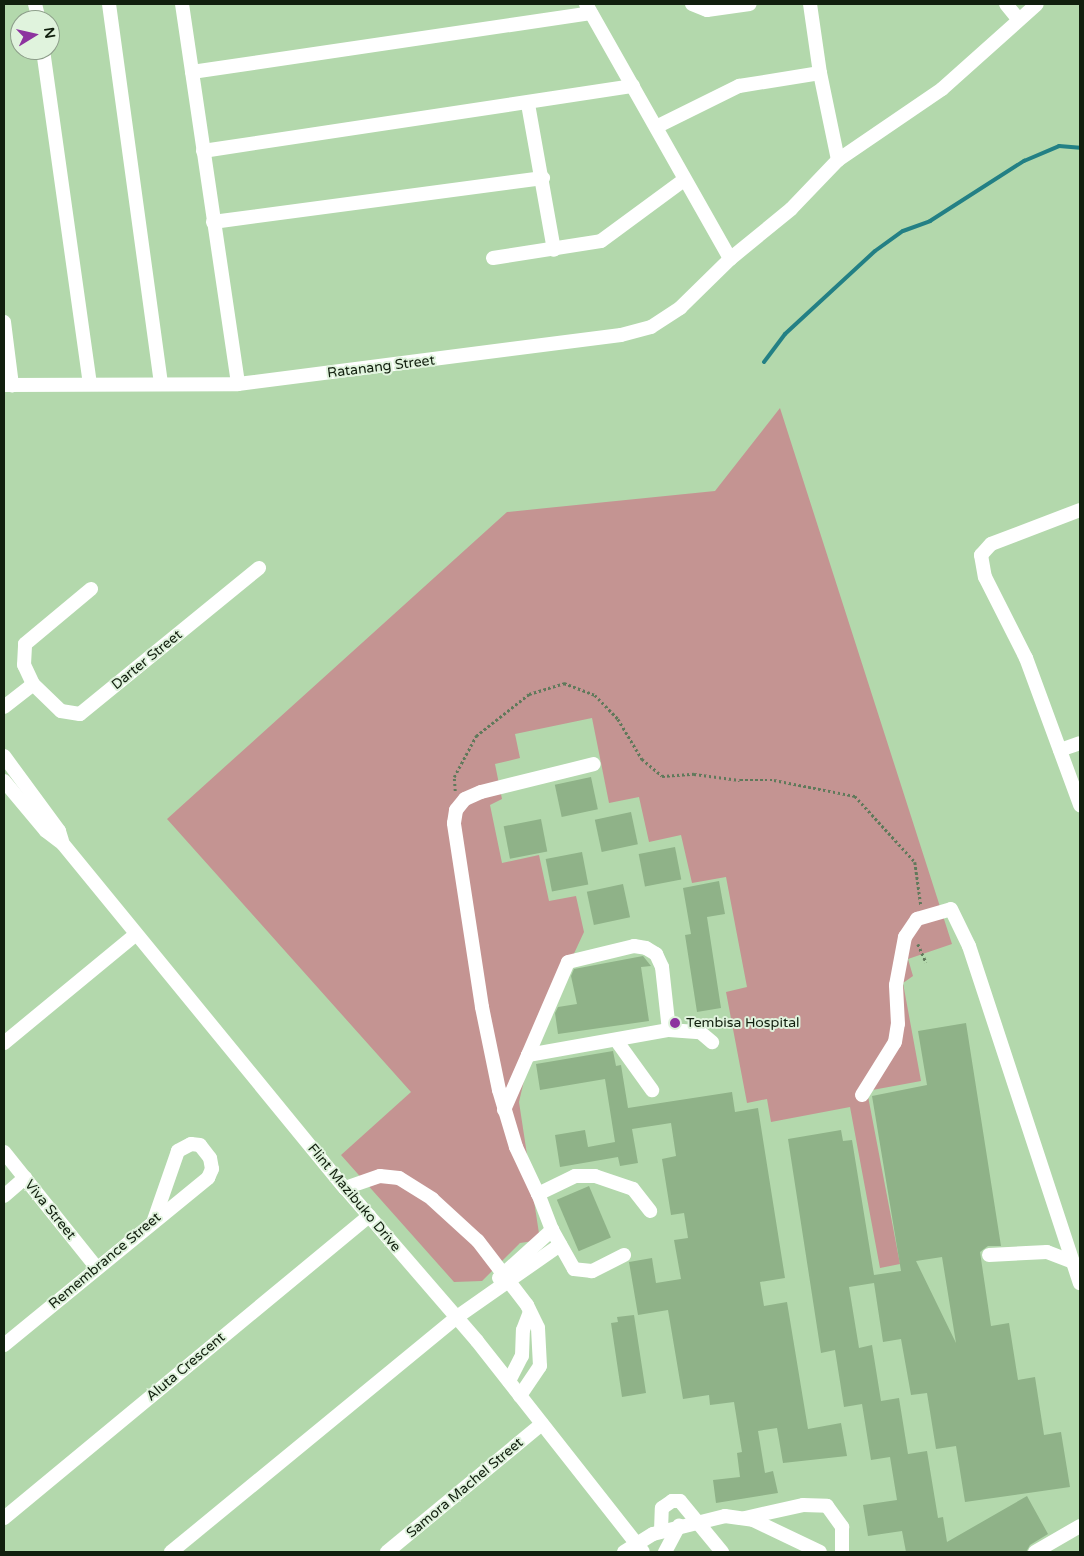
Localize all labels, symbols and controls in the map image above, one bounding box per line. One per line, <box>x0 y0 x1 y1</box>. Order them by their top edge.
north arrow <box>10 10 60 60</box>
text: N <box>40 26 59 40</box>
street label: Ratanang Street <box>326 352 436 382</box>
street label: Darter Street <box>108 626 186 694</box>
place label: Tembisa Hospital <box>686 1015 800 1031</box>
marker: Tembisa Hospital <box>668 1016 682 1030</box>
street label: Flint Mazibuko Drive <box>304 1140 404 1256</box>
street label: Viva Street <box>21 1177 79 1243</box>
street label: Remembrance Street <box>46 1209 164 1313</box>
street label: Aluta Crescent <box>143 1329 229 1405</box>
street label: Samora Machel Street <box>403 1434 527 1542</box>

